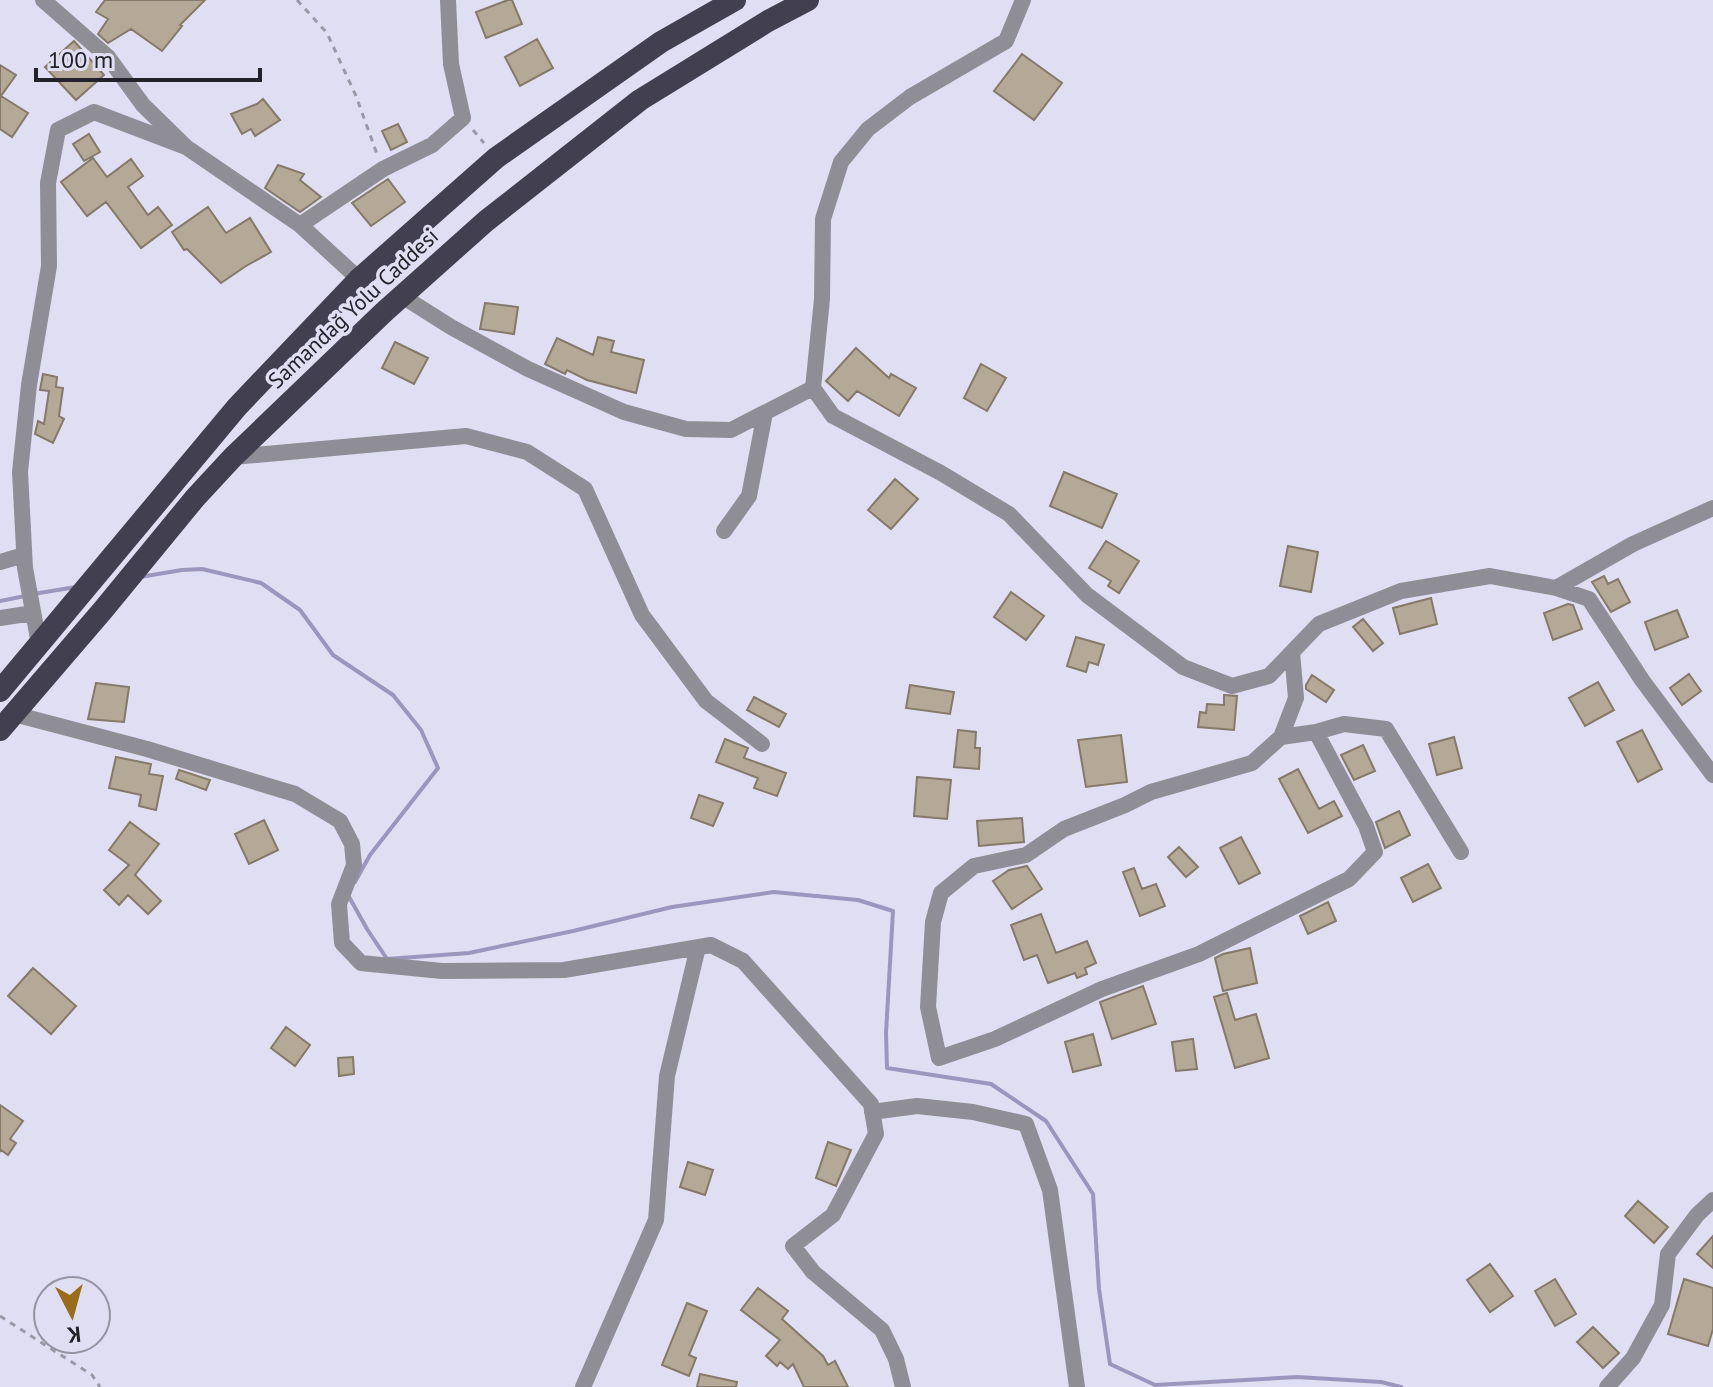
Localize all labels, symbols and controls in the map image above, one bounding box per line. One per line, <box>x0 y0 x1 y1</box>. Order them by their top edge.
scale bar <box>36 32 260 82</box>
text: 100 m <box>48 44 113 75</box>
street label: Samandağ Yolu Caddesi <box>262 222 444 394</box>
north arrow <box>32 1275 112 1355</box>
text: K <box>65 1320 82 1350</box>

